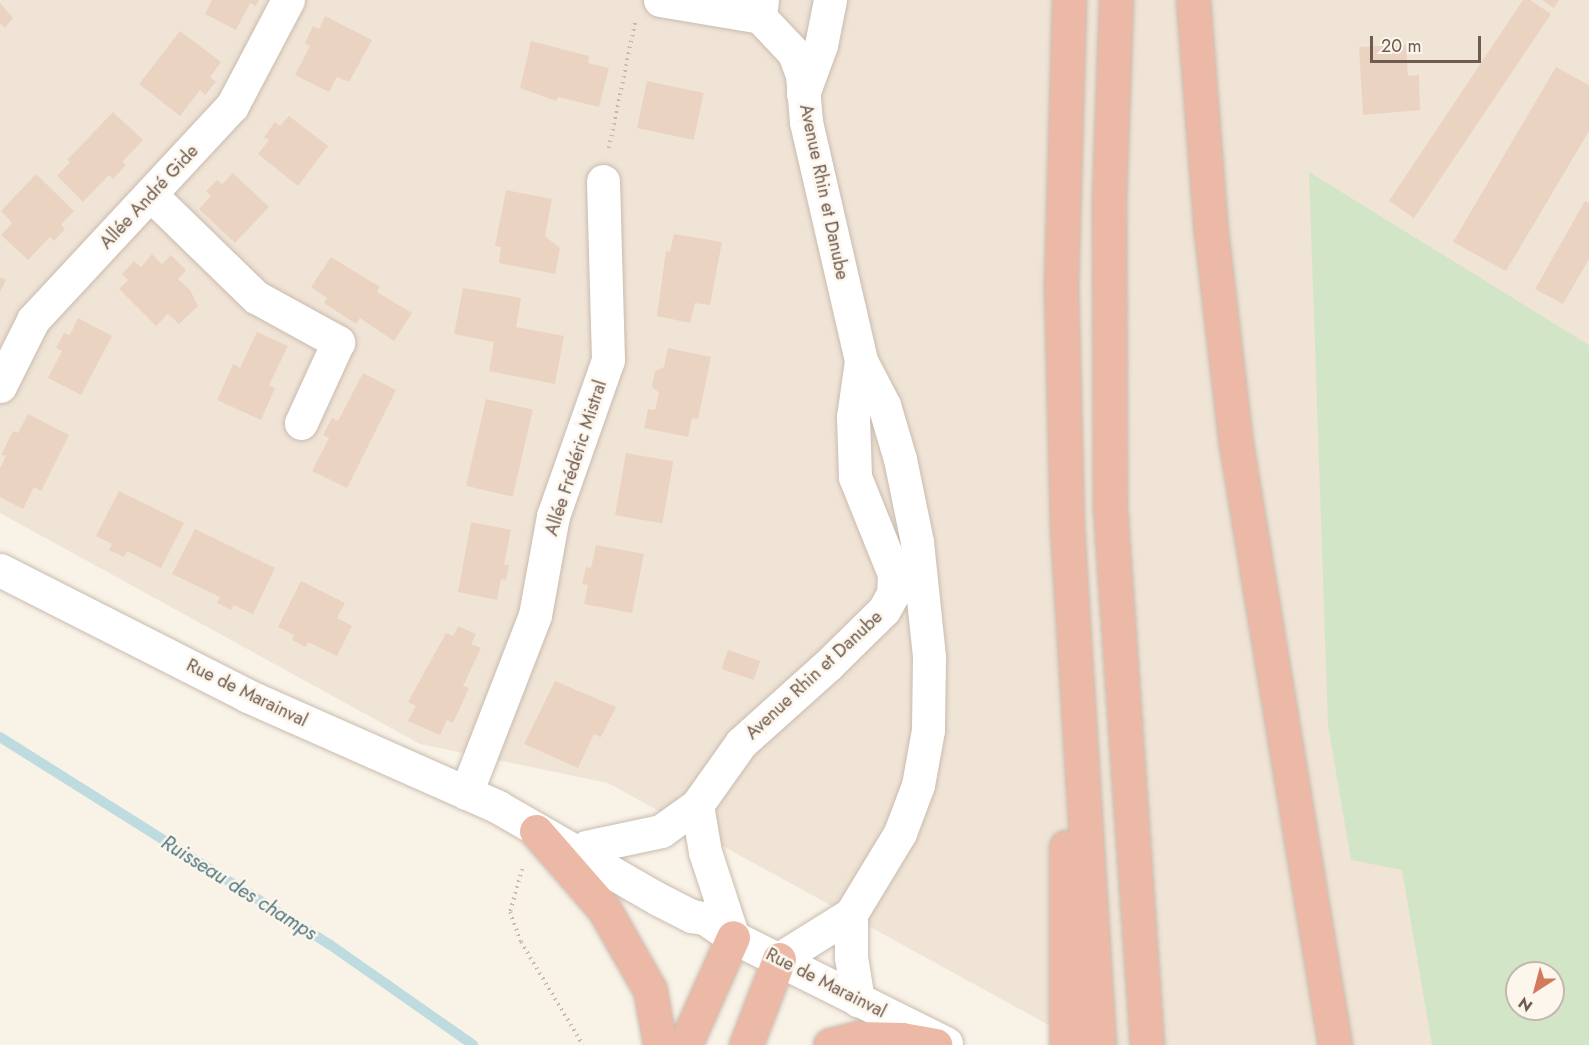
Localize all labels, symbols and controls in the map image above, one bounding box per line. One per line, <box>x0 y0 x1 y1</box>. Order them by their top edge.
scale bar <box>1373 24 1484 62</box>
text: 20 m <box>1381 33 1421 59</box>
street label: Avenue Rhin et Danube <box>795 102 853 282</box>
street label: Allée André Gide <box>95 140 203 254</box>
street label: Allée Frédéric Mistral <box>541 378 611 538</box>
street label: Avenue Rhin et Danube <box>741 606 887 744</box>
street label: Rue de Marainval <box>183 654 311 732</box>
water label: Ruisseau des champs <box>157 831 321 945</box>
street label: Rue de Marainval <box>762 943 890 1023</box>
north arrow <box>1505 961 1565 1021</box>
text: N <box>1513 991 1537 1017</box>

